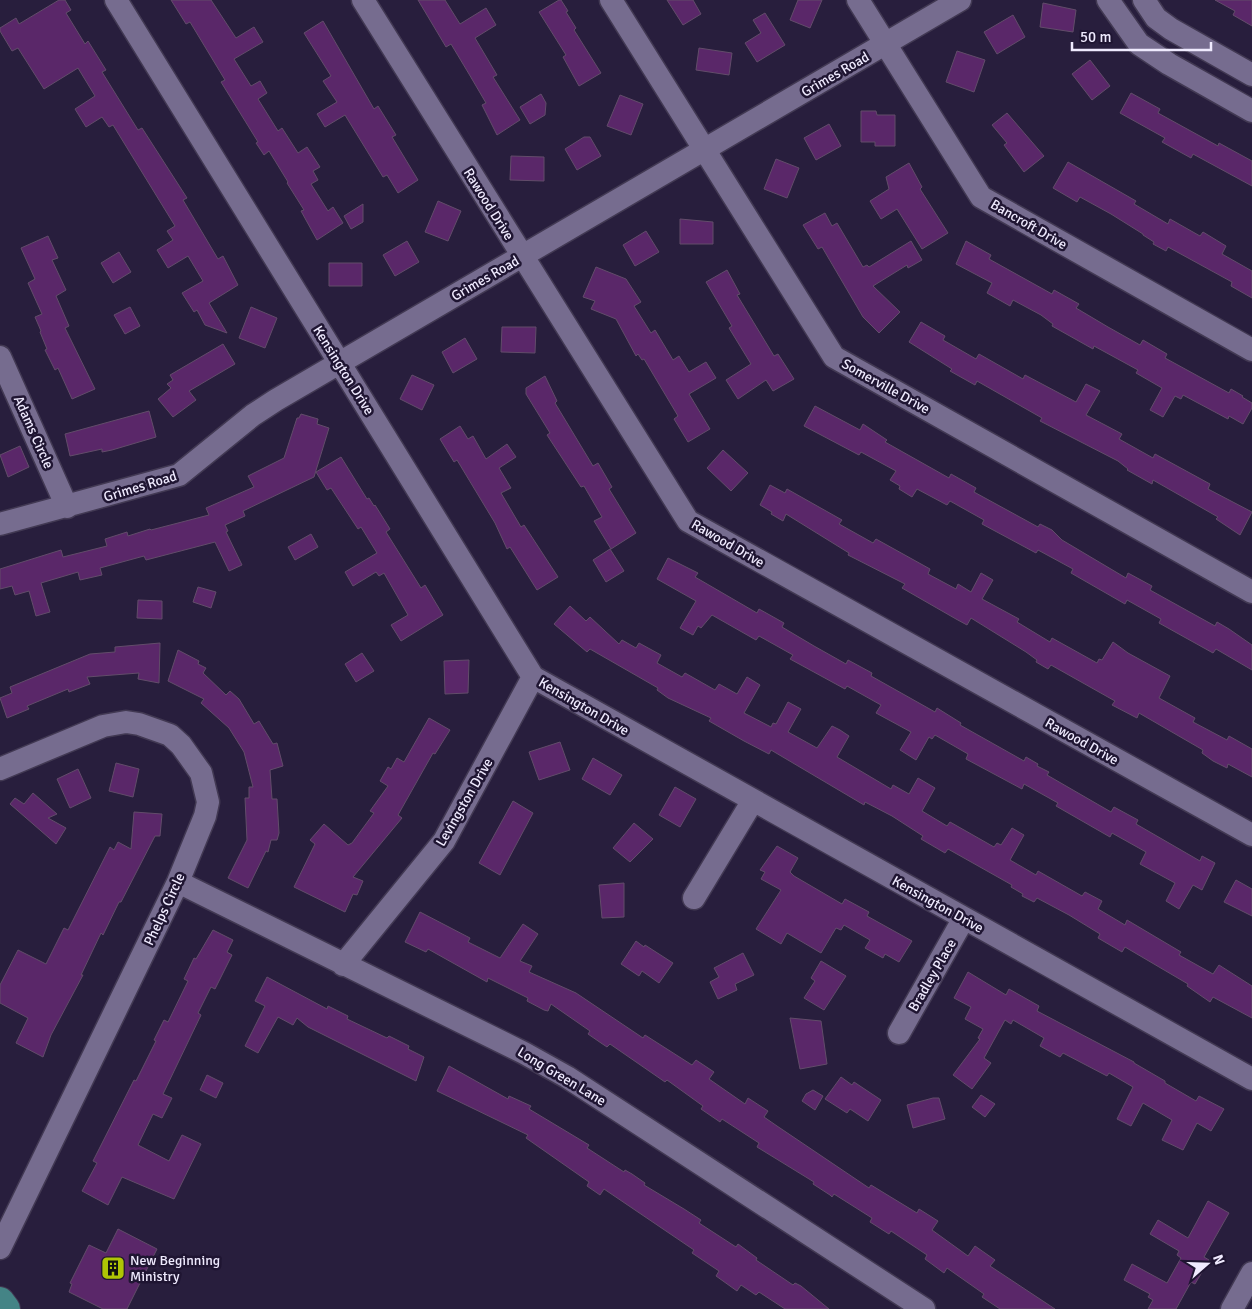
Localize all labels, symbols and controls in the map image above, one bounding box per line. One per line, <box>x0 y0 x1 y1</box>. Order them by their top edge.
scale bar <box>1072 20 1211 52</box>
text: 50 m <box>1080 28 1111 46</box>
street label: Grimes Road <box>798 48 872 101</box>
street label: Rawood Drive <box>460 165 517 243</box>
street label: Bancroft Drive <box>988 196 1070 253</box>
street label: Grimes Road <box>448 252 522 305</box>
street label: Kensington Drive <box>309 323 378 418</box>
street label: Somerville Drive <box>839 355 933 418</box>
street label: Adams Circle <box>10 393 57 471</box>
street label: Grimes Road <box>102 467 179 506</box>
street label: Rawood Drive <box>688 516 767 571</box>
street label: Kensington Drive <box>535 674 632 739</box>
street label: Rawood Drive <box>1042 714 1122 769</box>
street label: Levingston Drive <box>432 755 497 849</box>
street label: Phelps Circle <box>140 870 189 948</box>
street label: Kensington Drive <box>889 872 986 937</box>
street label: Bradley Place <box>905 936 960 1015</box>
street label: Long Green Lane <box>515 1043 609 1109</box>
north arrow <box>1182 1239 1232 1289</box>
place label: New Beginning Ministry <box>130 1252 220 1285</box>
text: N <box>1209 1252 1228 1267</box>
building icon: New Beginning Ministry <box>100 1255 126 1281</box>

